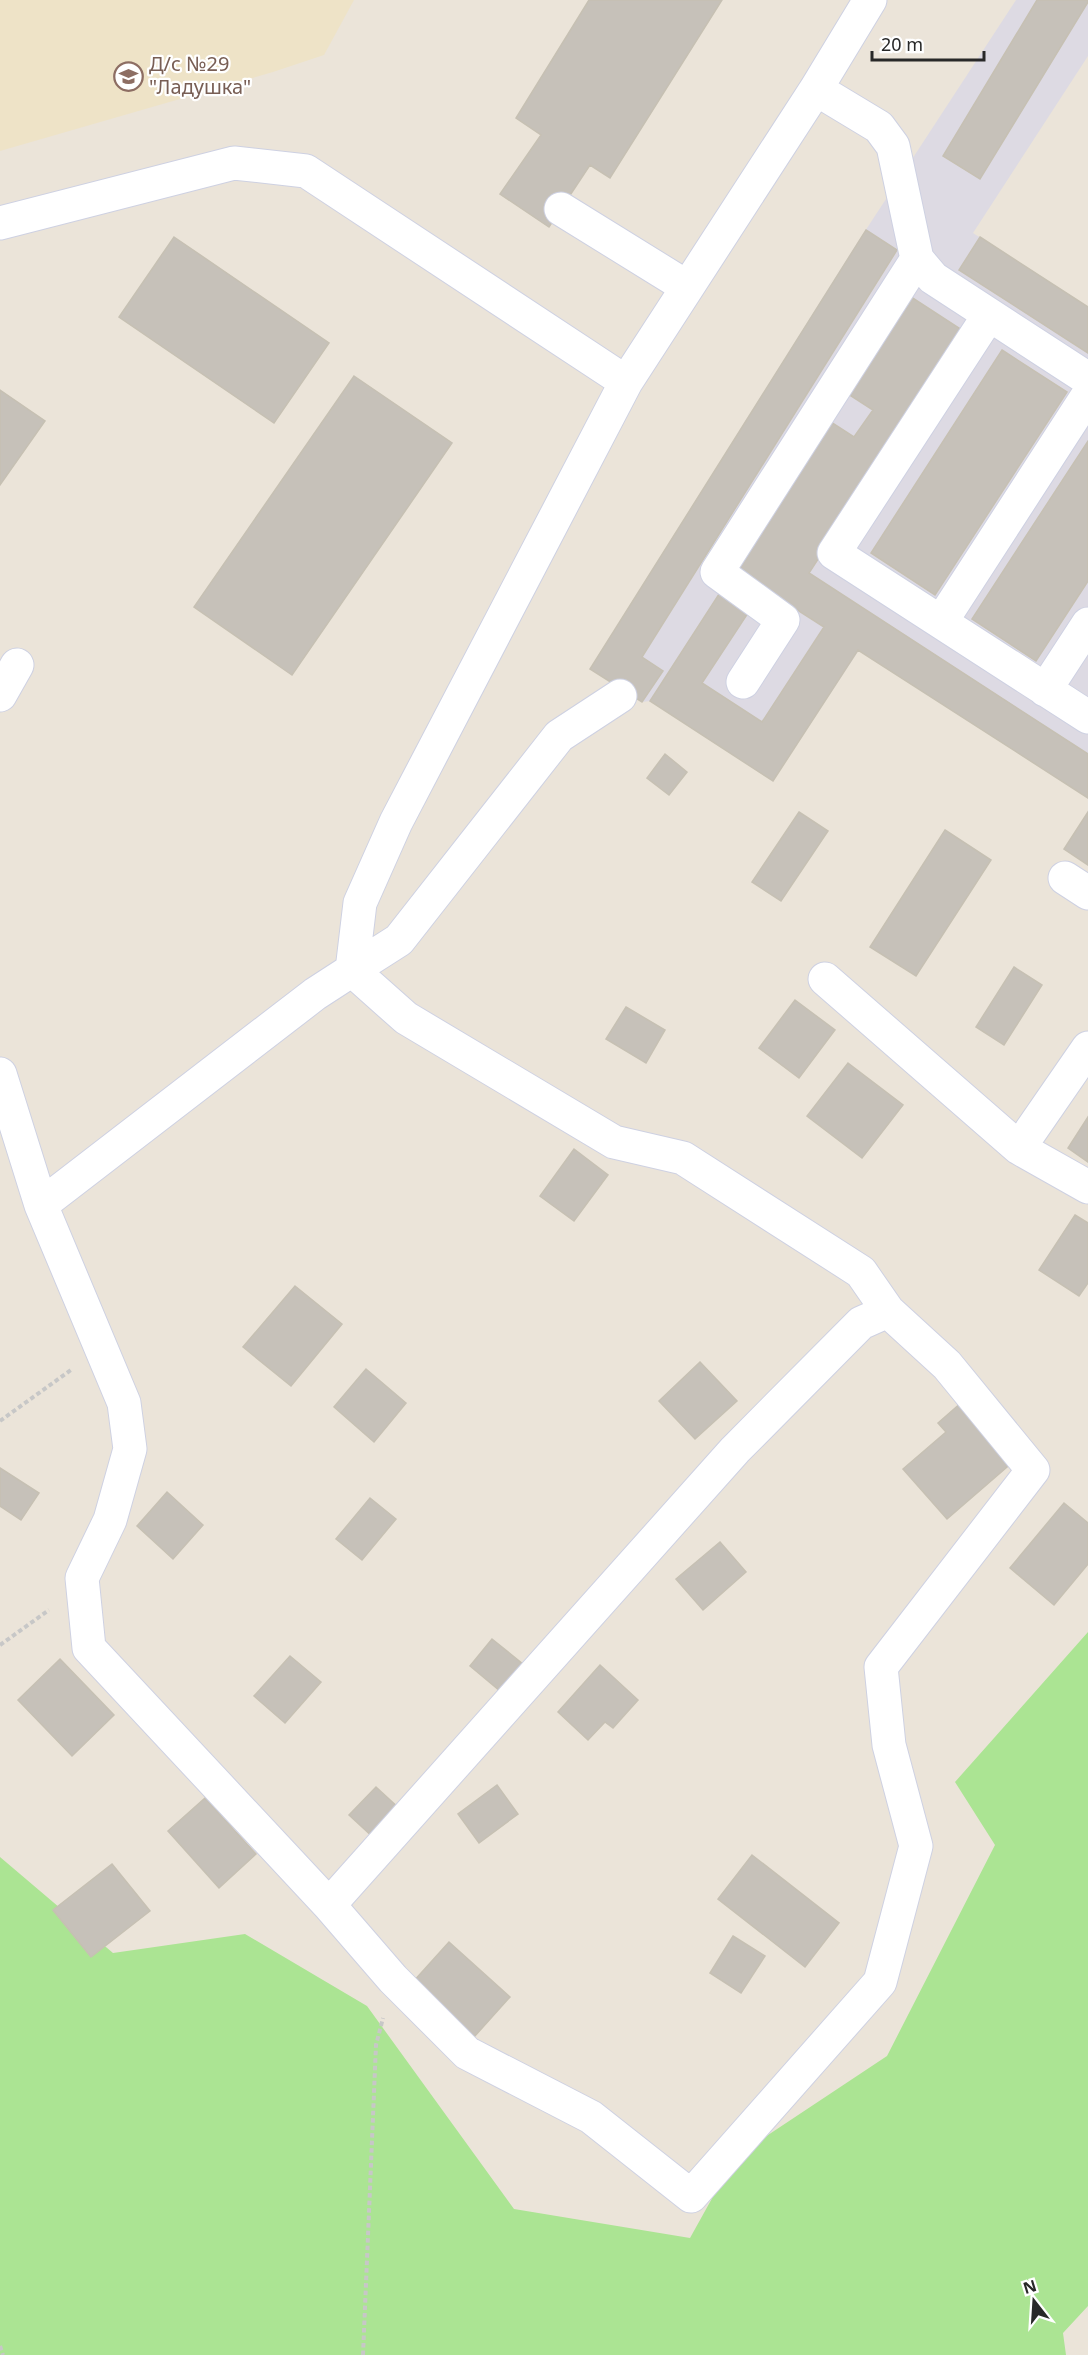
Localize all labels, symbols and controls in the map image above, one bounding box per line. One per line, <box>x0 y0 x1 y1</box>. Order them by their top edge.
scale bar <box>872 24 984 62</box>
text: 20 m <box>881 32 923 56</box>
place label: Д/с №29 "Ладушка" <box>149 50 251 100</box>
school or university icon: Д/с №29 "Ладушка" <box>112 60 144 92</box>
north arrow <box>1004 2271 1064 2331</box>
text: N <box>1020 2274 1039 2299</box>

